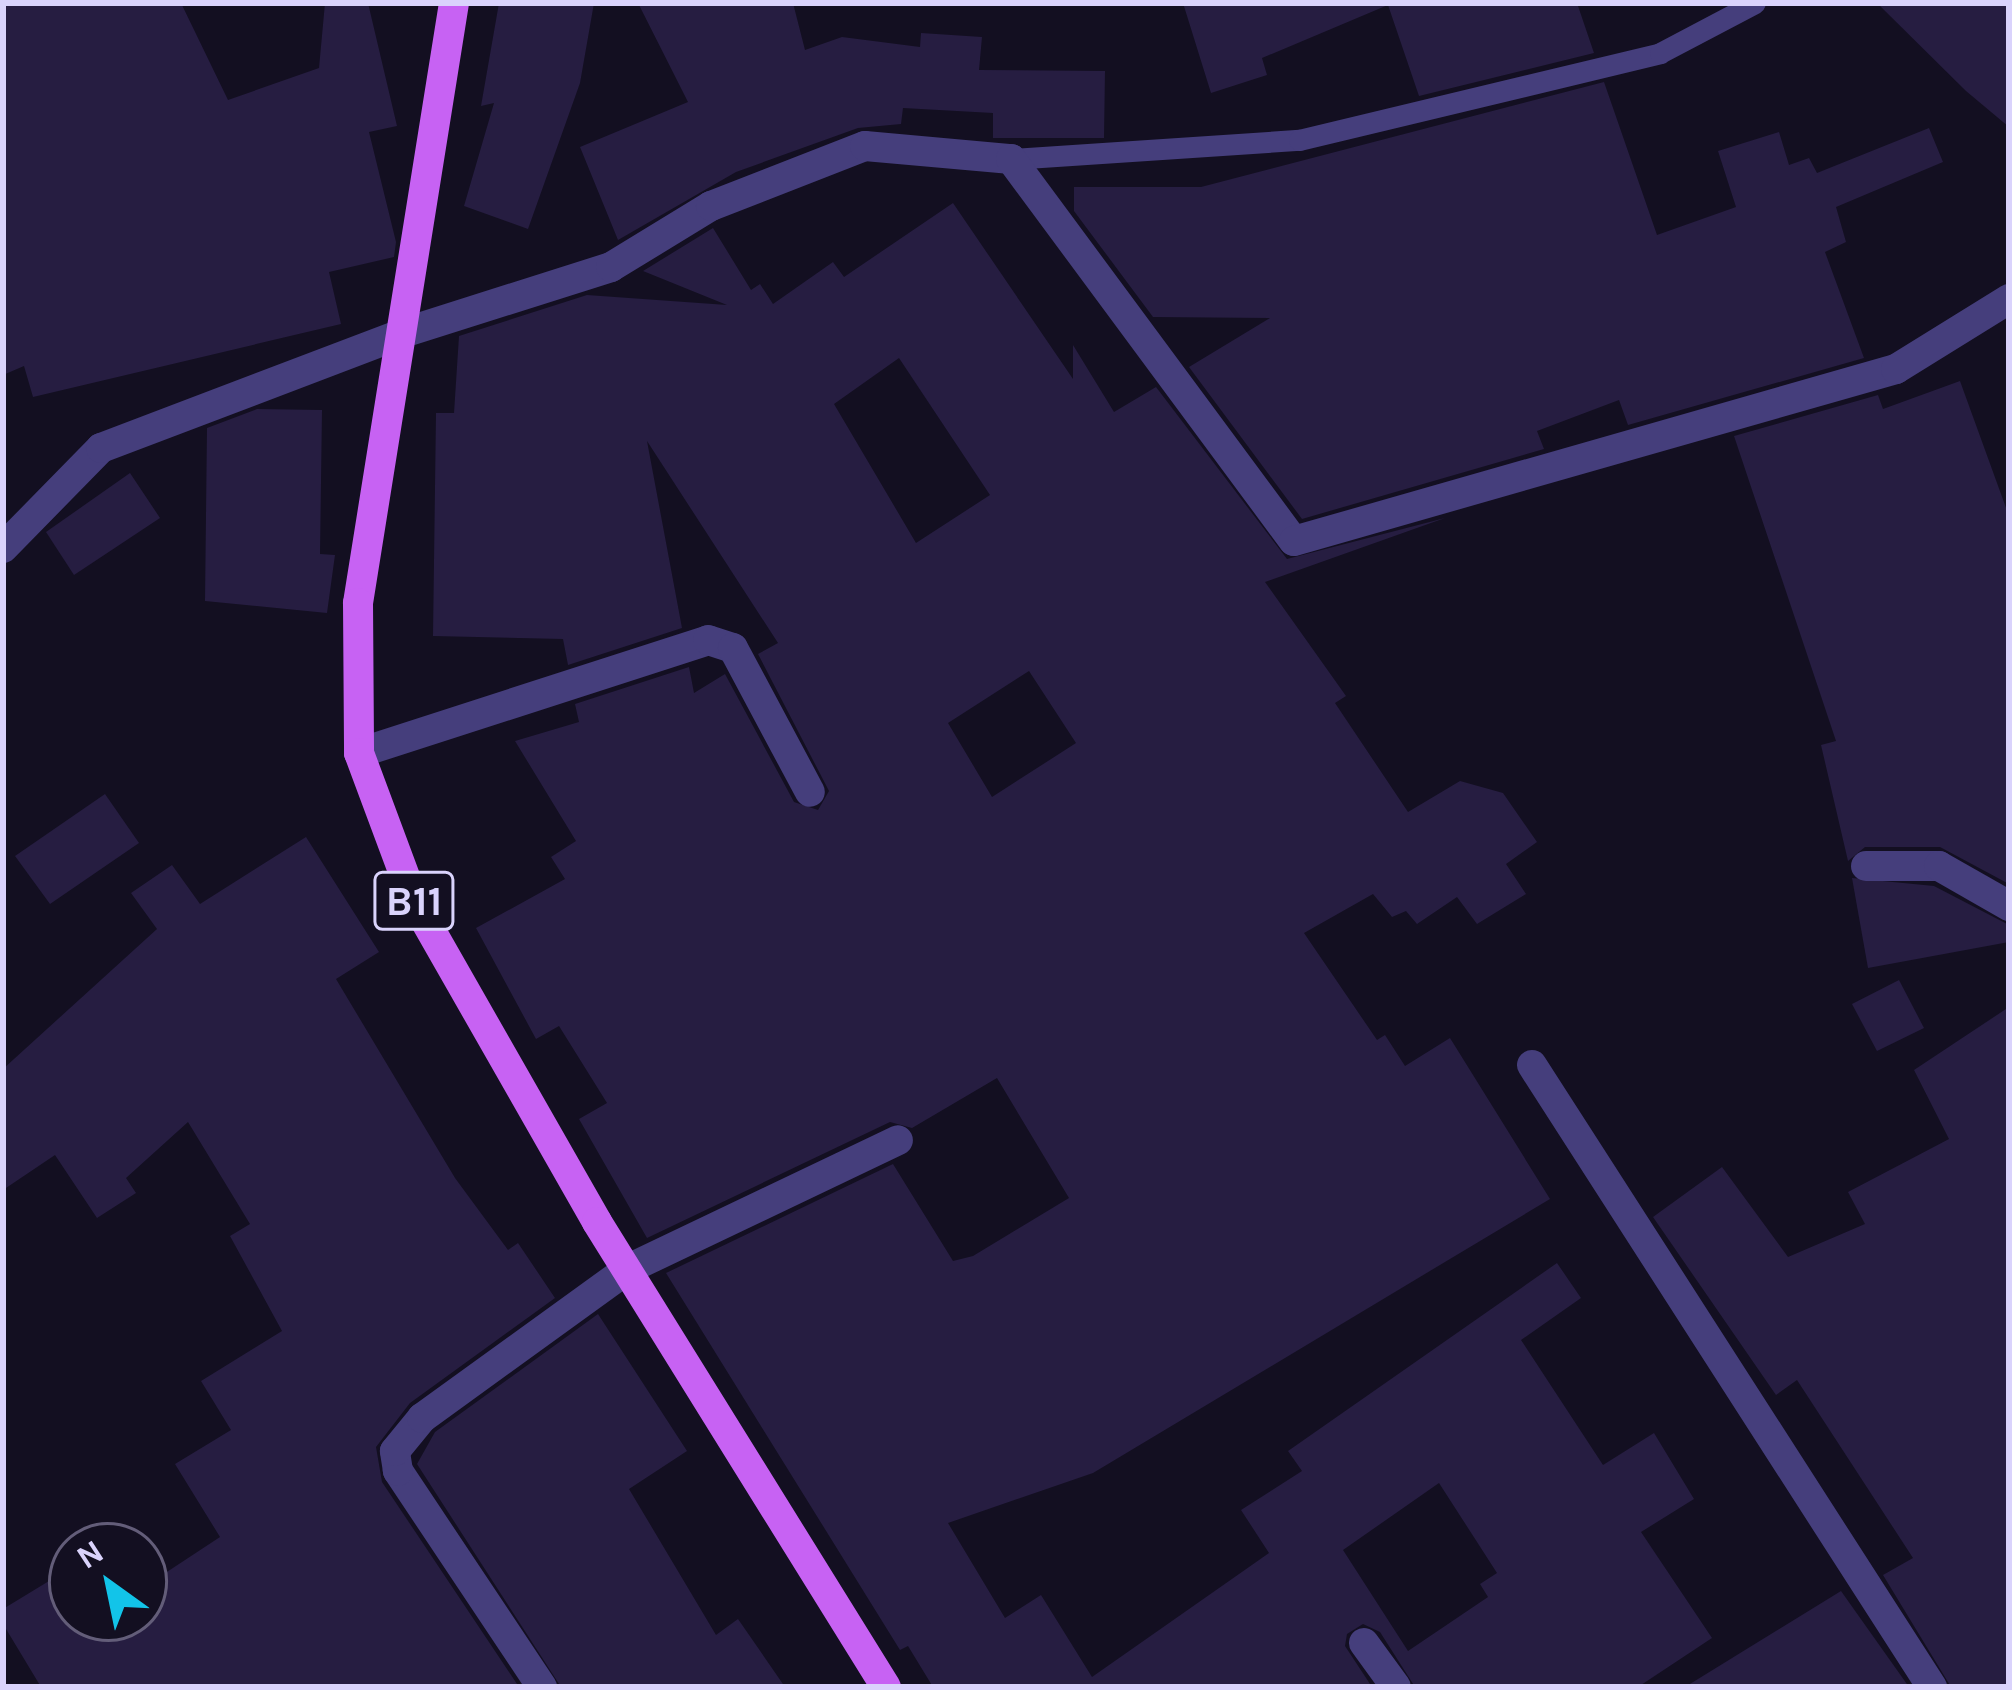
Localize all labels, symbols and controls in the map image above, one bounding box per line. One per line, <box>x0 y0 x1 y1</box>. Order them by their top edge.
road number: B11 <box>372 865 456 937</box>
north arrow <box>48 1522 168 1642</box>
text: N <box>70 1532 110 1577</box>

